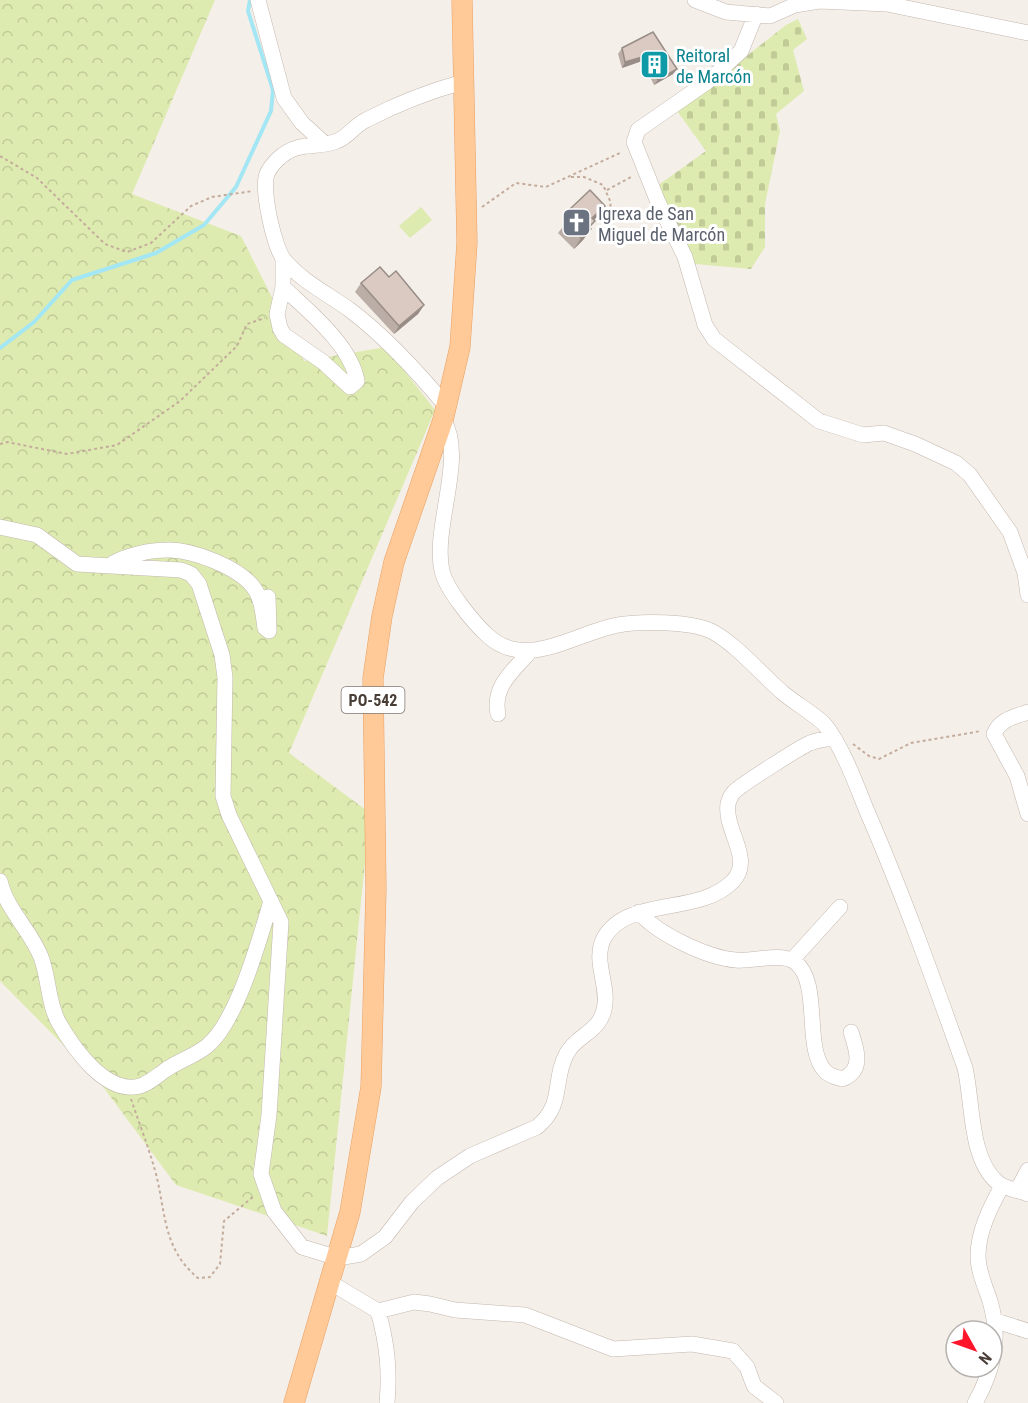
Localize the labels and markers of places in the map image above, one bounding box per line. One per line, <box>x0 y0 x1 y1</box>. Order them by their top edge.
place label: Reitoral de Marcón <box>676 45 751 87</box>
building icon: Reitoral de Marcón <box>639 49 671 81</box>
place label: Igrexa de San Miguel de Marcón <box>598 203 725 245</box>
church icon: Igrexa de San Miguel de Marcón <box>561 207 593 239</box>

